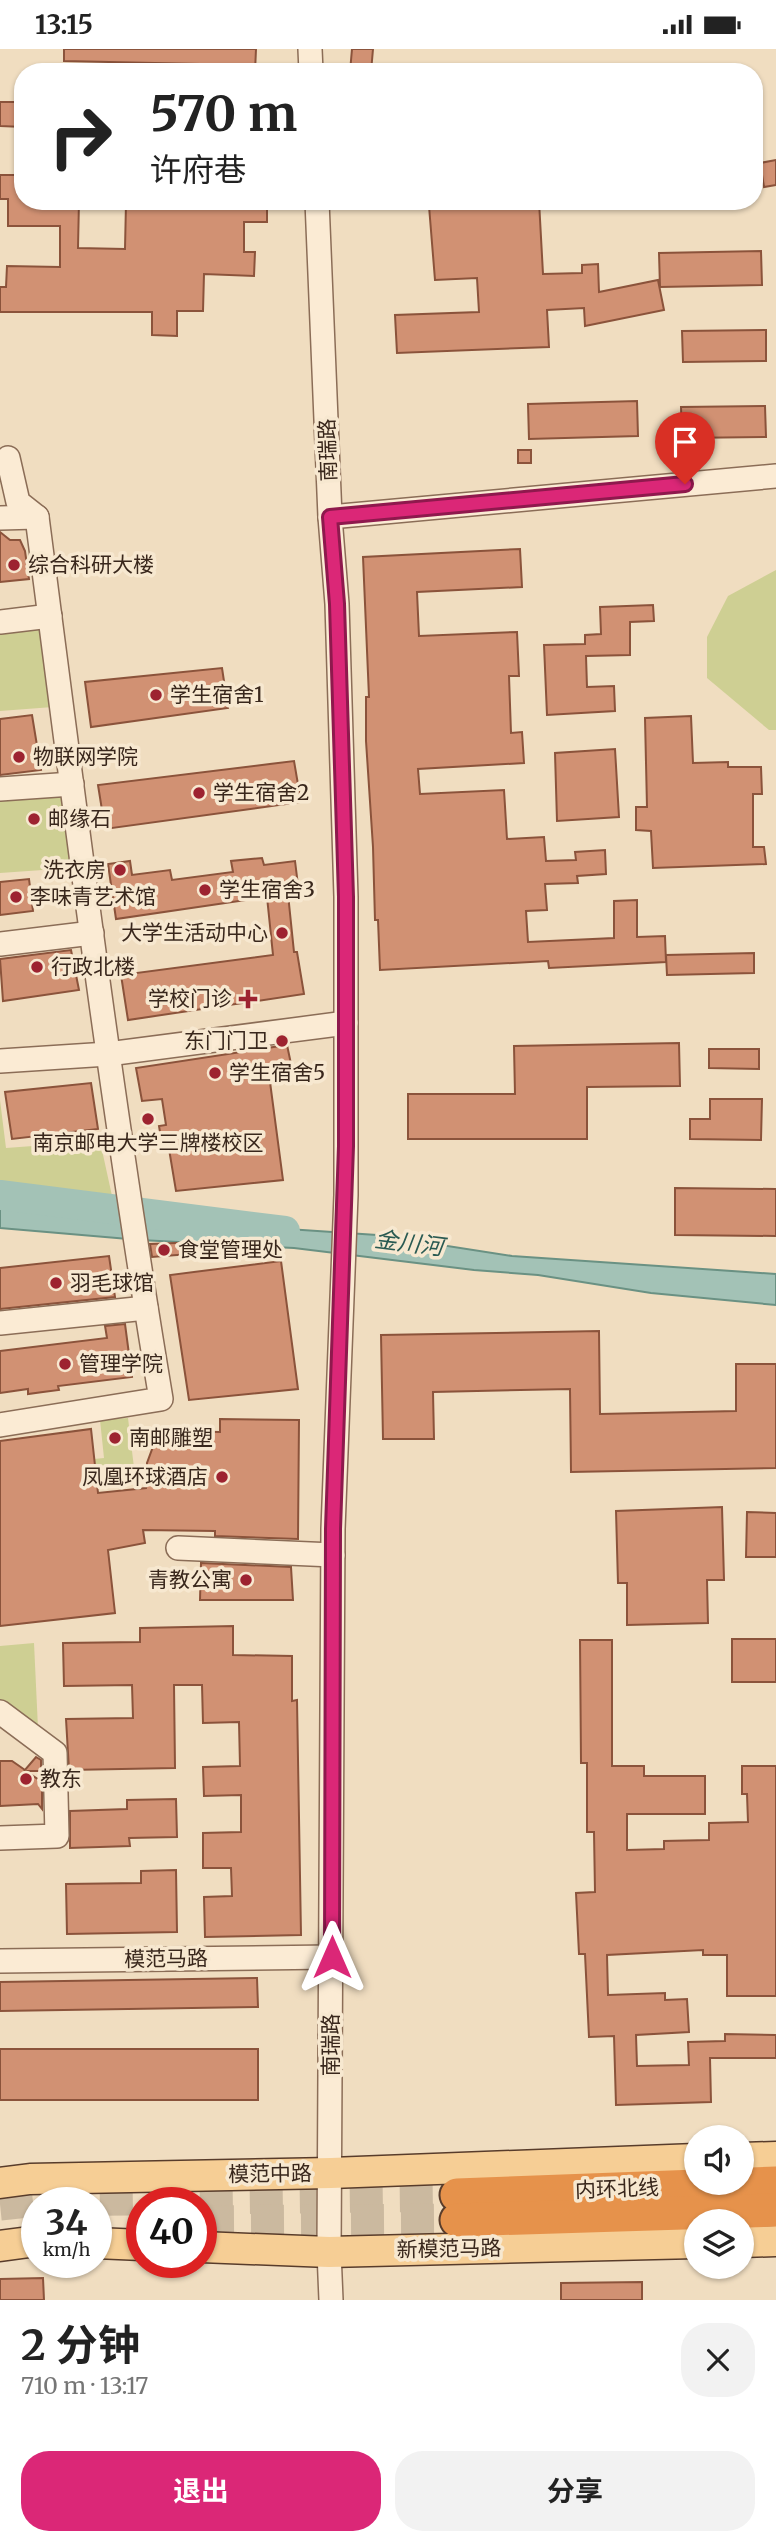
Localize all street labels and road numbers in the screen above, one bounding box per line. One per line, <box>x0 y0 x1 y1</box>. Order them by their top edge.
street label: 南瑞路 <box>313 418 342 482</box>
street label: 模范马路 <box>124 1944 208 1973</box>
street label: 南瑞路 <box>317 2014 344 2077</box>
street label: 模范中路 <box>228 2159 312 2188</box>
street label: 内环北线 <box>575 2174 659 2203</box>
street label: 新模范马路 <box>396 2234 502 2263</box>

